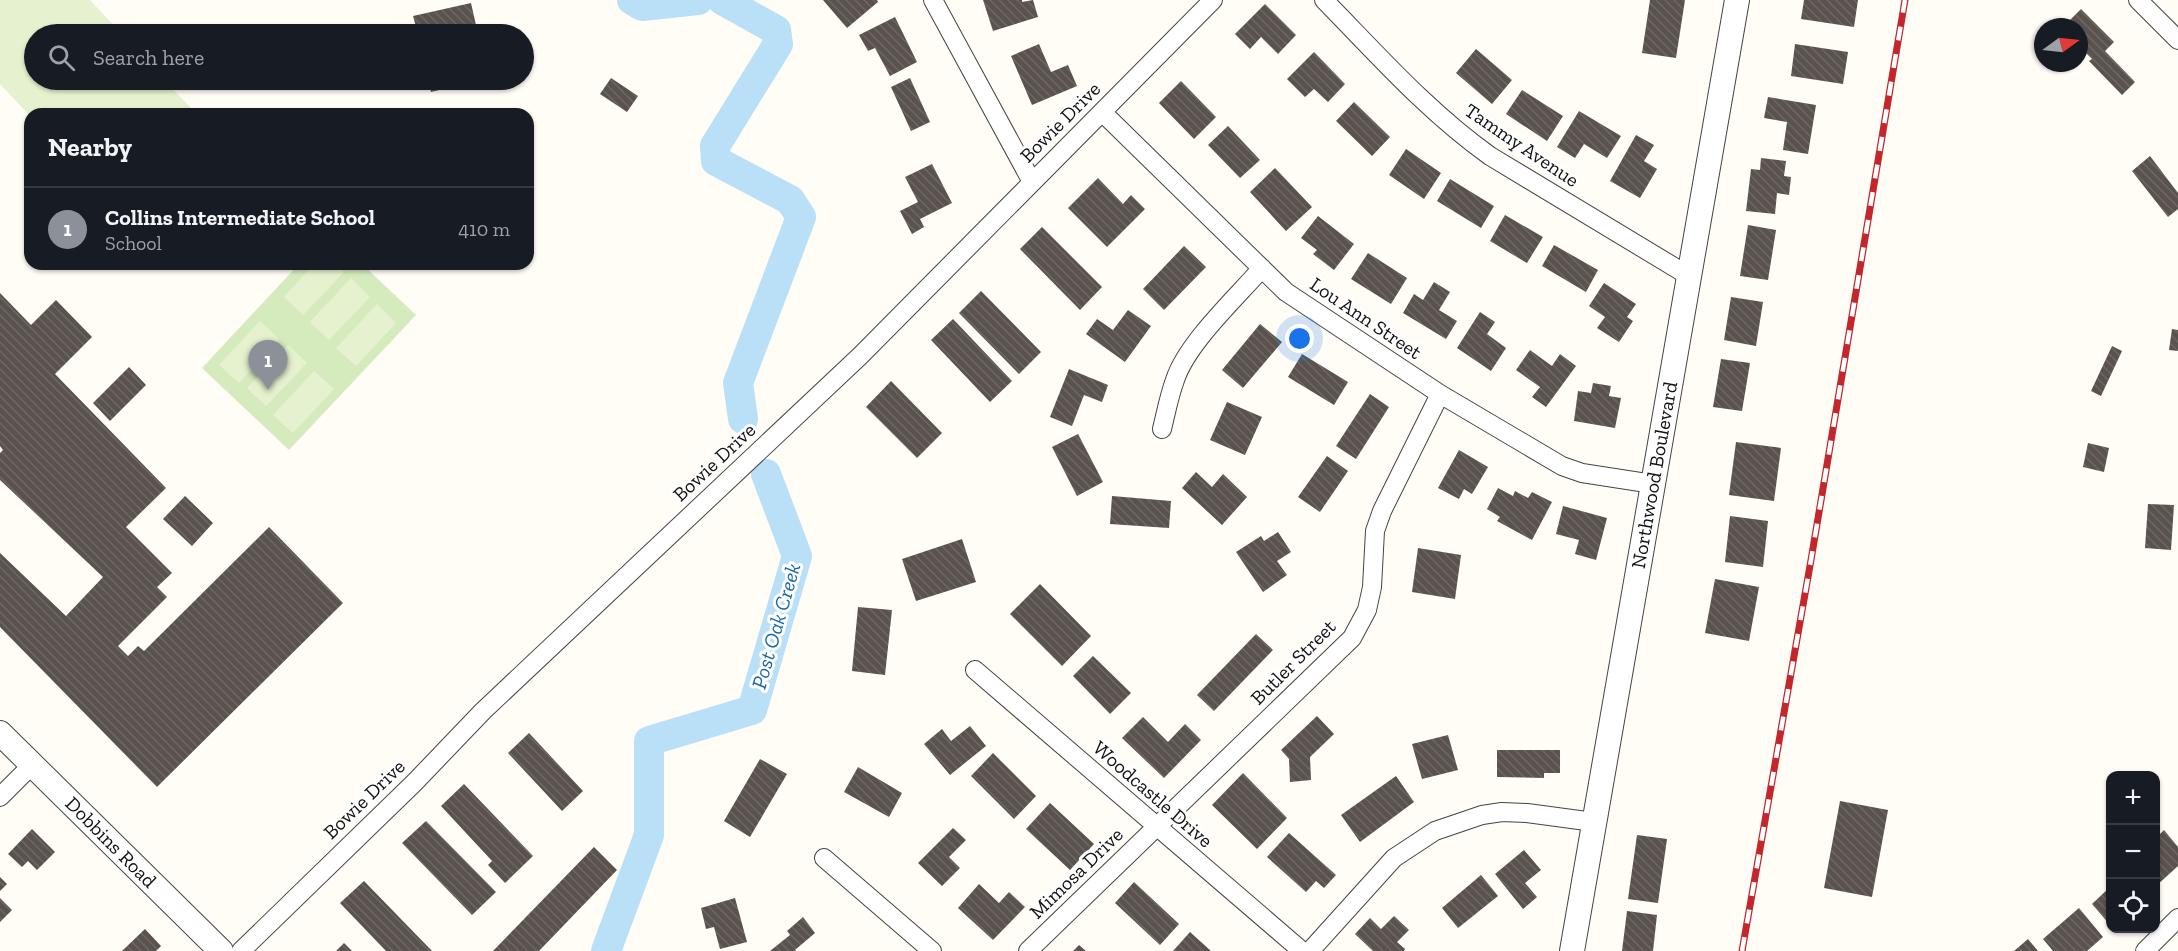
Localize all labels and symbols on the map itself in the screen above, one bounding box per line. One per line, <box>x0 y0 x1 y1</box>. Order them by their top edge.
north arrow <box>2034 18 2088 72</box>
street label: Bowie Drive <box>1015 77 1105 167</box>
street label: Tammy Avenue <box>1460 98 1584 192</box>
street label: Lou Ann Street <box>1306 272 1427 364</box>
your location <box>1285 324 1314 353</box>
pin: 1 <box>248 340 288 390</box>
street label: Northwood Boulevard <box>1626 380 1682 570</box>
street label: Bowie Drive <box>668 418 760 506</box>
water label: Post Oak Creek <box>746 560 805 692</box>
street label: Butler Street <box>1245 614 1341 710</box>
street label: Woodcastle Drive <box>1088 736 1218 852</box>
street label: Bowie Drive <box>318 754 410 844</box>
street label: Dobbins Road <box>60 791 162 893</box>
street label: Mimosa Drive <box>1024 822 1128 924</box>

